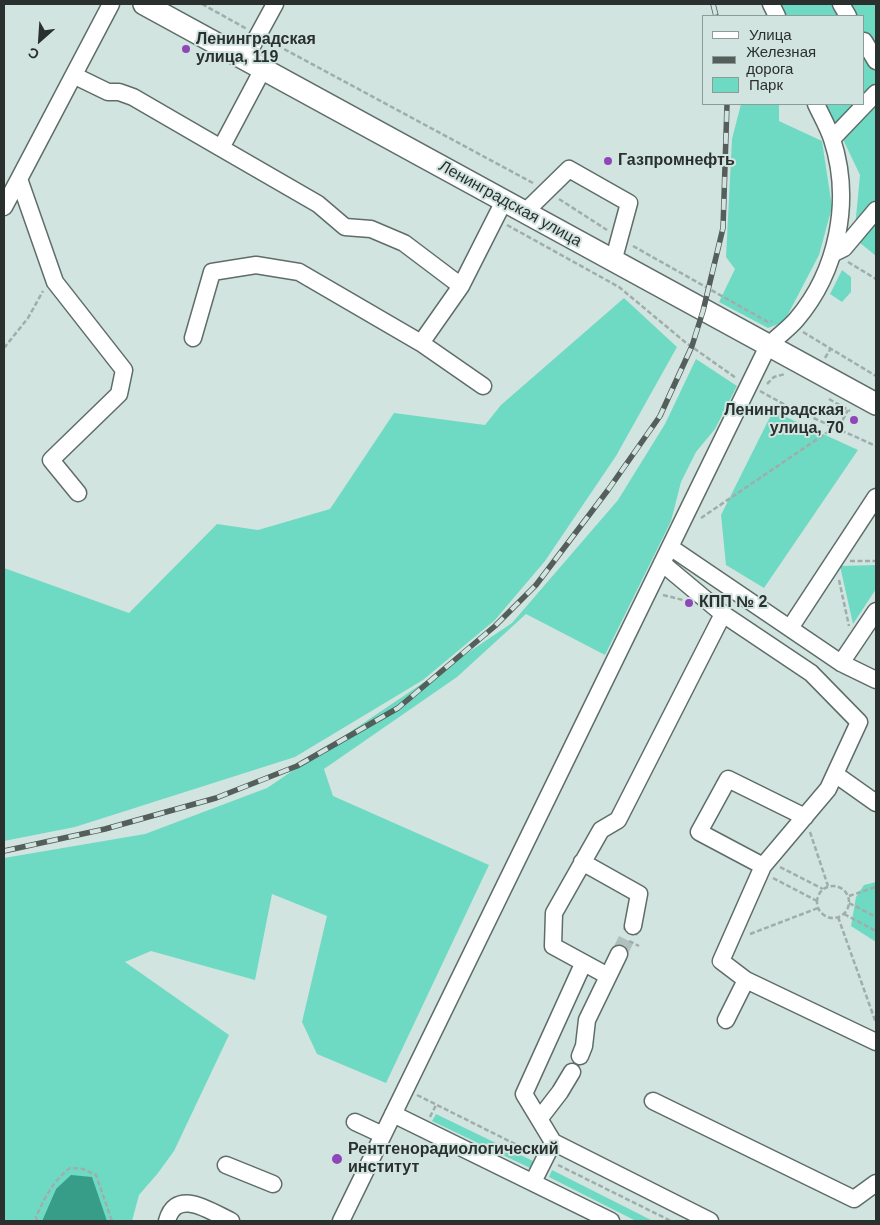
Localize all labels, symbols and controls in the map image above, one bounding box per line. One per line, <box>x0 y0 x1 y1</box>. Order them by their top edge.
north arrow <box>15 15 65 65</box>
legend <box>702 15 865 105</box>
text: Улица <box>749 26 792 43</box>
place label: Ленинградская улица, 119 <box>196 30 316 68</box>
marker: Ленинградская улица, 119 <box>180 43 192 55</box>
text: Железная дорога <box>746 43 816 77</box>
text: С <box>25 44 41 63</box>
text: Парк <box>749 76 783 93</box>
place label: Газпромнефть <box>618 151 735 171</box>
marker: Газпромнефть <box>602 155 614 167</box>
street label: Ленинградская улица <box>435 157 585 251</box>
place label: Ленинградская улица, 70 <box>724 401 844 439</box>
marker: Ленинградская улица, 70 <box>848 414 860 426</box>
place label: КПП № 2 <box>699 593 767 613</box>
marker: КПП № 2 <box>683 597 695 609</box>
place label: Рентгенорадиологический институт <box>348 1140 558 1178</box>
marker: Рентгенорадиологический институт <box>330 1152 344 1166</box>

